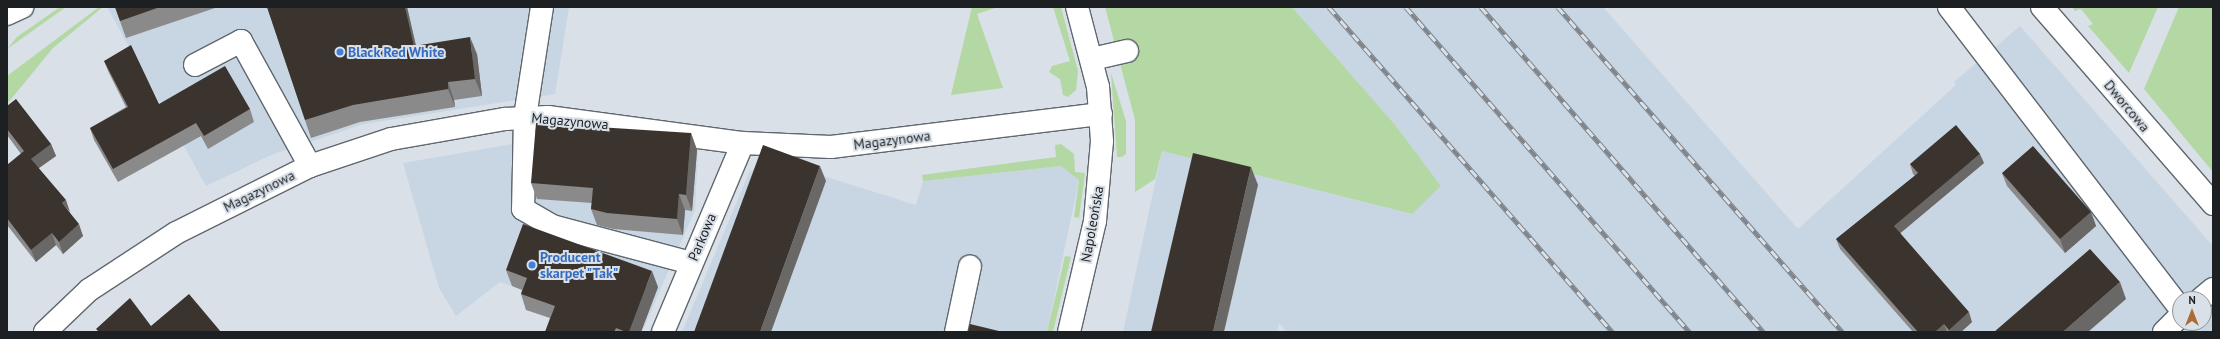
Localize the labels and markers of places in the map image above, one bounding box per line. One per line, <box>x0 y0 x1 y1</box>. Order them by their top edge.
place label: Black Red White <box>348 44 445 60</box>
marker: Black Red White <box>335 47 345 57</box>
place label: Producent skarpet "Tak" <box>540 249 620 282</box>
marker: Producent skarpet "Tak" <box>527 260 537 270</box>

